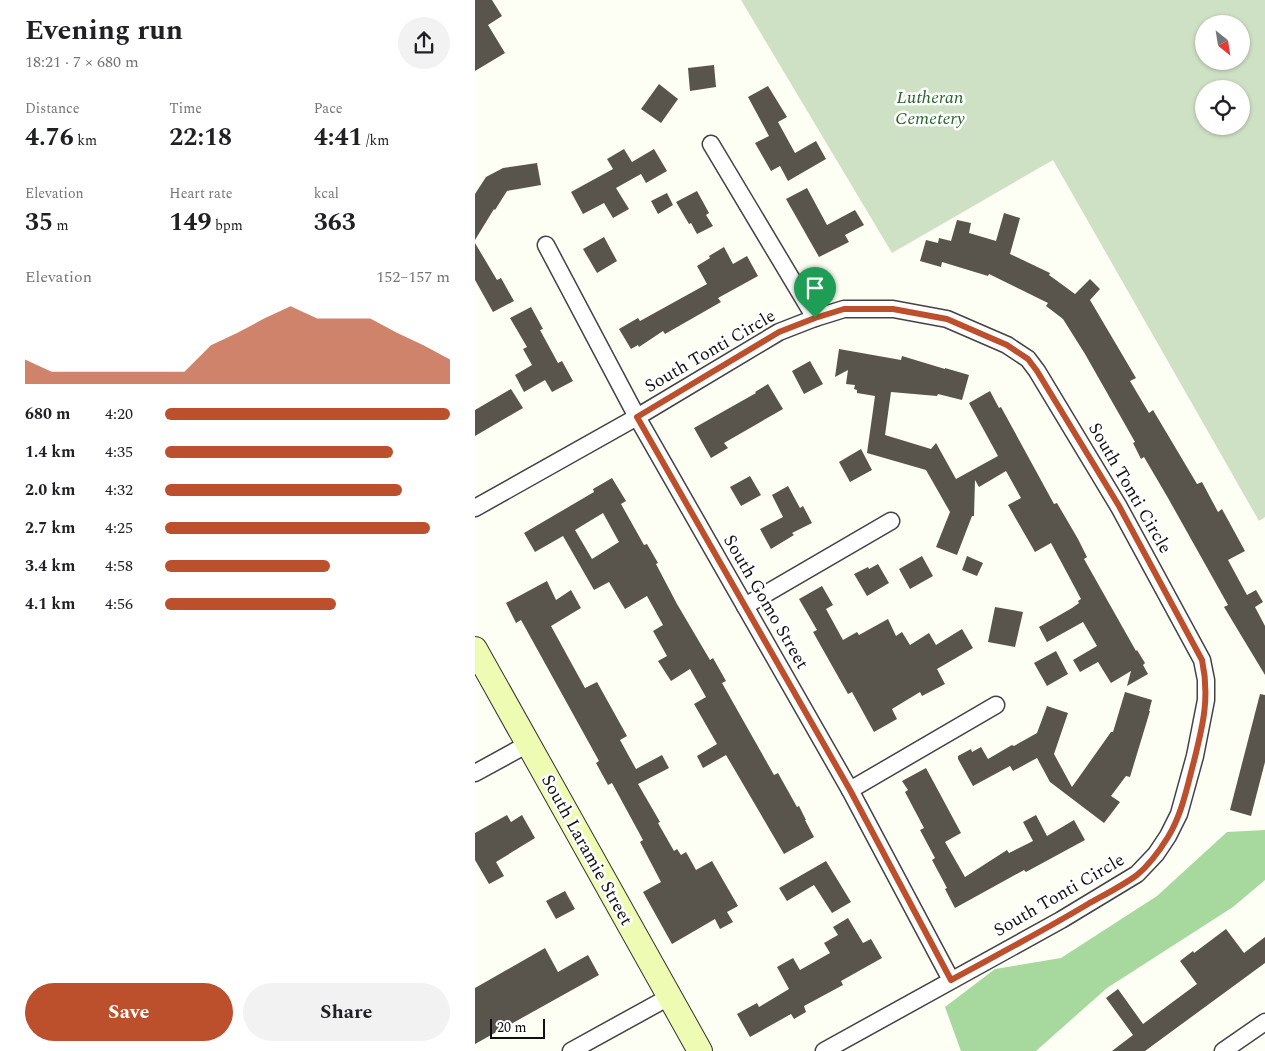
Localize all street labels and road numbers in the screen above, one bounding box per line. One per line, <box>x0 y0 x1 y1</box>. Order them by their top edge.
street label: South Tonti Circle <box>639 302 781 400</box>
street label: South Tonti Circle <box>1081 417 1179 559</box>
street label: South Gomo Street <box>716 530 816 674</box>
street label: South Laramie Street <box>534 770 640 930</box>
street label: South Tonti Circle <box>988 846 1130 944</box>

